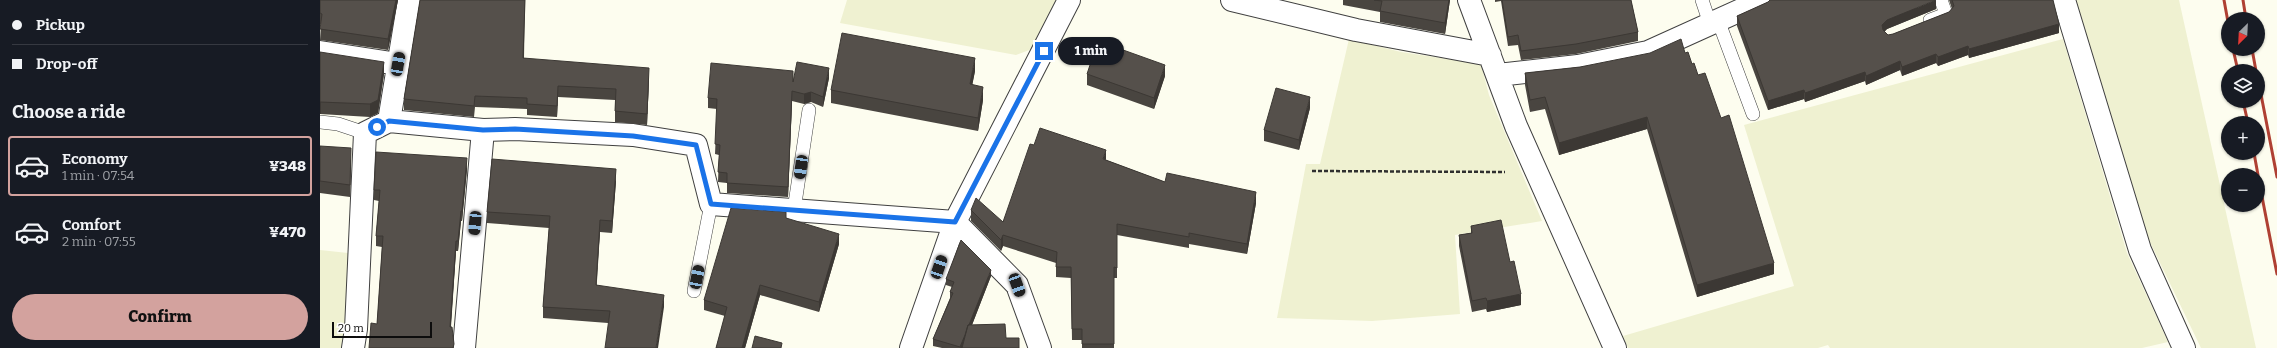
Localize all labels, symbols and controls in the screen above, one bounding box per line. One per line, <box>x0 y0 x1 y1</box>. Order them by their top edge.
north arrow <box>2221 12 2265 56</box>
map controls <box>2221 12 2265 212</box>
text: Pickup <box>36 16 85 34</box>
callout: 1 min <box>1058 37 1124 65</box>
route end <box>1035 42 1053 60</box>
text: 1 min <box>1074 43 1108 58</box>
car <box>390 51 406 77</box>
text: Drop-off <box>36 55 97 73</box>
button: layers <box>2221 64 2265 108</box>
text: Choose a ride <box>12 101 125 123</box>
button: + <box>2221 116 2265 160</box>
route start <box>368 118 386 136</box>
icon: car <box>14 148 50 184</box>
text: Economy <box>62 150 128 168</box>
car <box>793 154 809 180</box>
text: ¥348 <box>269 157 306 175</box>
text: 1 min · 07:54 <box>62 168 134 183</box>
button: − <box>2221 168 2265 212</box>
car <box>468 211 482 235</box>
icon: car <box>14 214 50 250</box>
text: Comfort <box>62 216 121 234</box>
text: ¥470 <box>269 223 306 241</box>
text: 2 min · 07:55 <box>62 234 136 249</box>
car <box>929 254 949 280</box>
car <box>689 264 705 290</box>
car <box>1007 272 1027 298</box>
button: Confirm <box>12 294 308 340</box>
scale bar <box>332 320 432 339</box>
text: 20 m <box>338 322 364 335</box>

